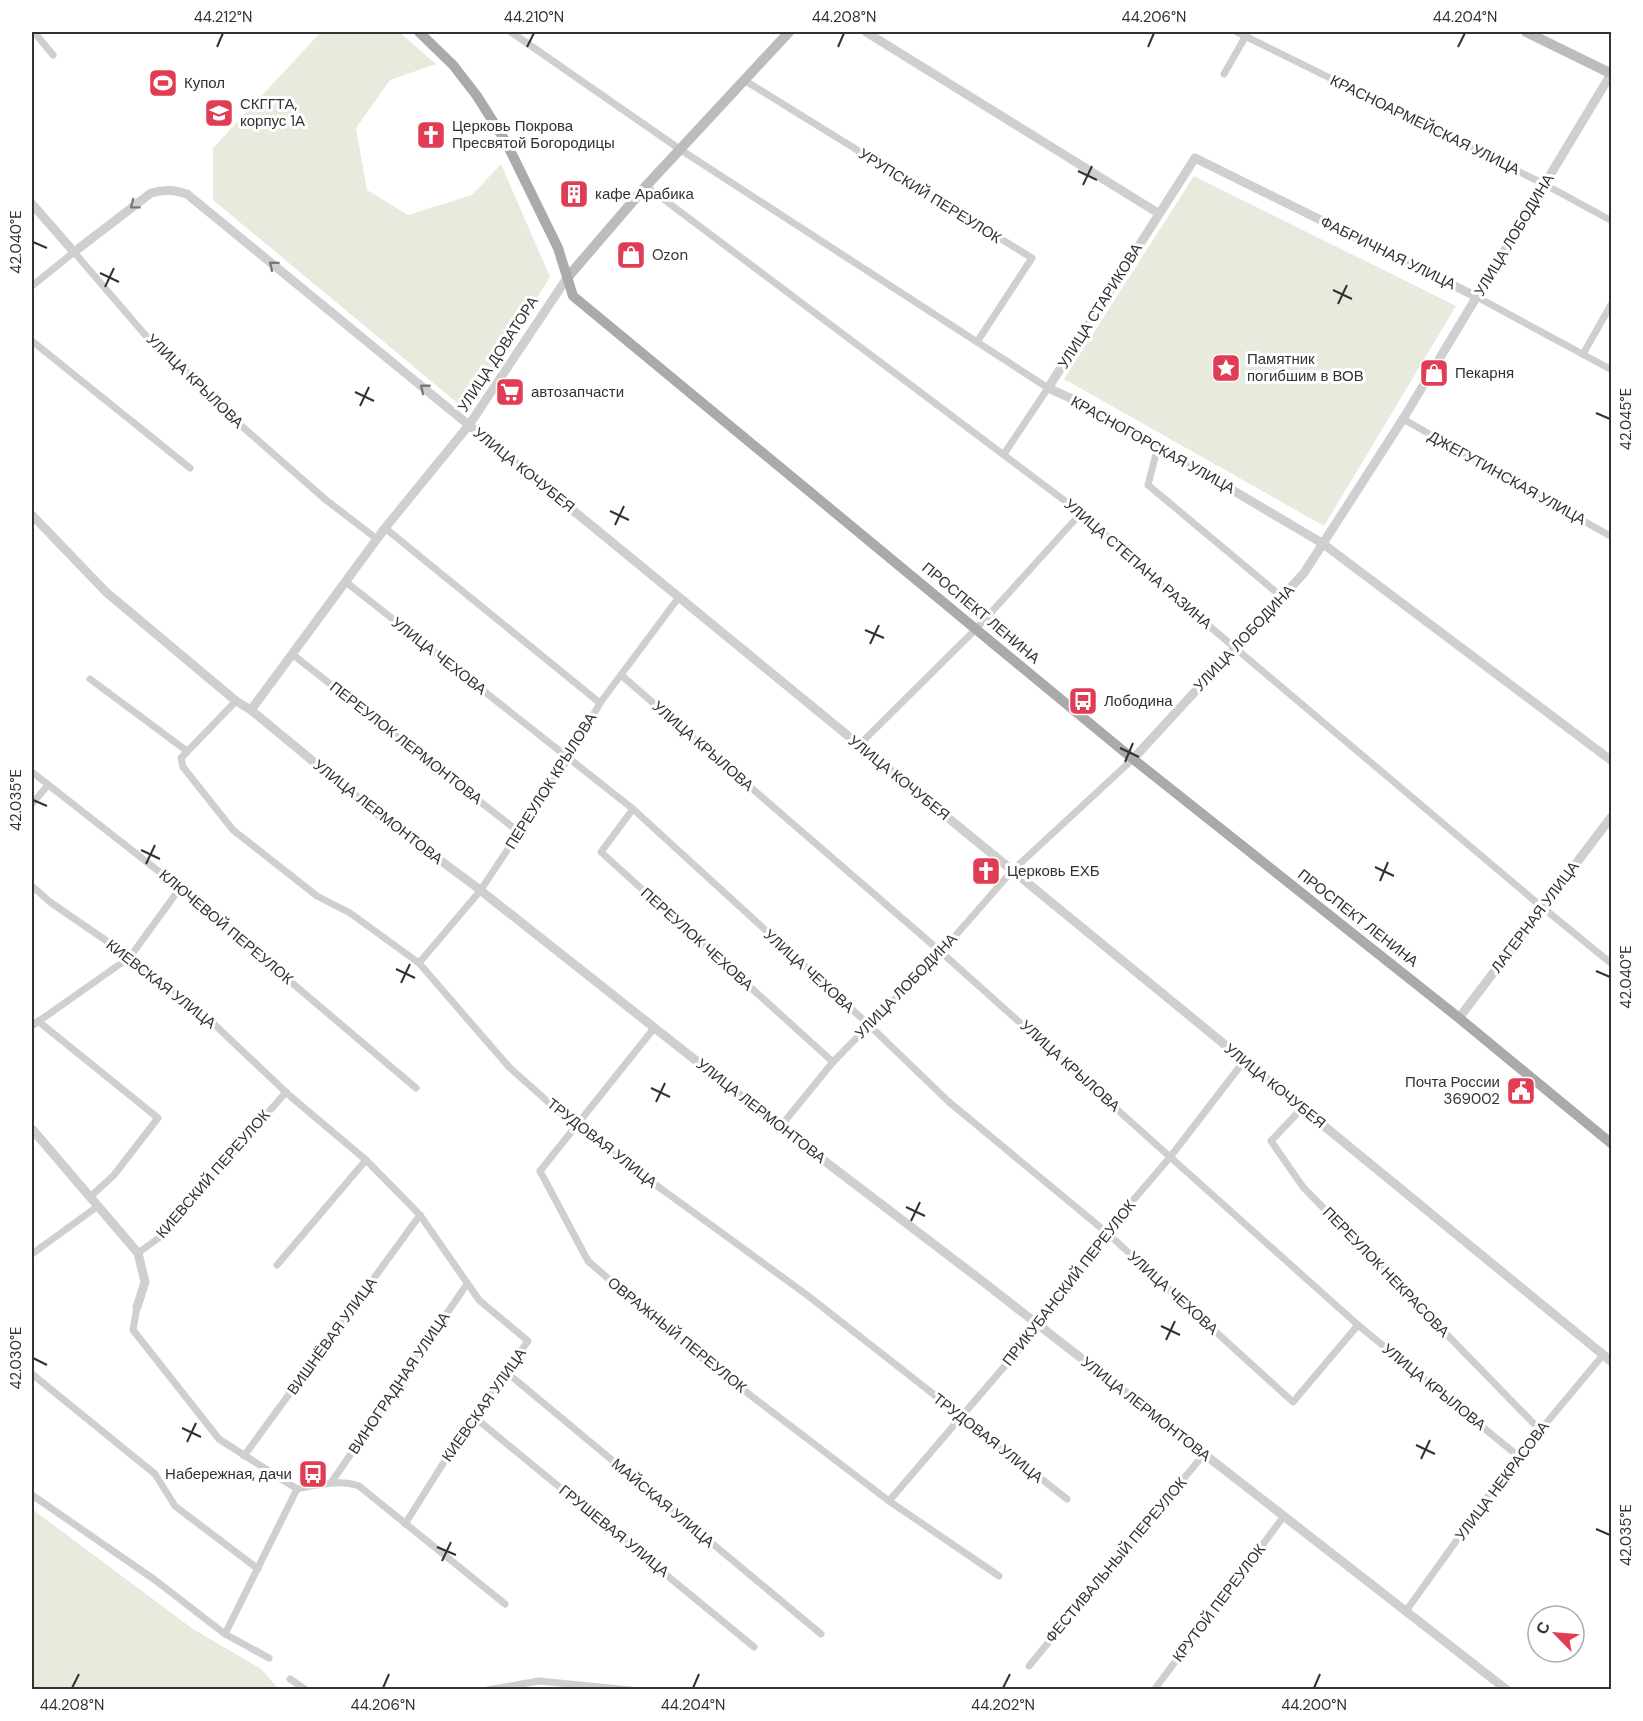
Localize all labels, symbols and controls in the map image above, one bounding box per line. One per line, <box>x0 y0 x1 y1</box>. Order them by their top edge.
text: 44.212°N <box>194 7 252 27</box>
text: 44.210°N <box>504 7 564 27</box>
text: 44.208°N <box>812 7 876 27</box>
text: 44.206°N <box>1122 7 1186 27</box>
text: 44.204°N <box>1433 7 1497 27</box>
sports icon: Купол <box>147 67 179 99</box>
street label: КРАСНОАРМЕЙСКАЯ УЛИЦА <box>1327 70 1523 180</box>
place label: Купол <box>184 73 225 93</box>
place label: СКГГТА, корпус 1А <box>240 94 305 131</box>
school or university icon: СКГГТА, корпус 1А <box>203 97 235 129</box>
place label: Церковь Покрова Пресвятой Богородицы <box>452 116 615 153</box>
church icon: Церковь Покрова Пресвятой Богородицы <box>415 119 447 151</box>
street label: УРУПСКИЙ ПЕРЕУЛОК <box>855 144 1005 248</box>
street label: УЛИЦА ЛОБОДИНА <box>1470 170 1558 300</box>
building icon: кафе Арабика <box>558 178 590 210</box>
place label: кафе Арабика <box>595 184 694 204</box>
one-way arrow <box>129 197 140 208</box>
text: 42.040°E <box>6 210 26 274</box>
street label: ФАБРИЧНАЯ УЛИЦА <box>1317 212 1459 294</box>
shop icon: Ozon <box>615 239 647 271</box>
street label: УЛИЦА СТАРИКОВА <box>1053 240 1147 372</box>
place label: Ozon <box>652 245 688 265</box>
one-way arrow <box>269 261 280 272</box>
street label: УЛИЦА ДОВАТОРА <box>453 292 543 416</box>
street label: УЛИЦА КРЫЛОВА <box>142 329 248 433</box>
place label: Памятник погибшим в ВОВ <box>1247 349 1364 386</box>
place icon: Памятник погибшим в ВОВ <box>1210 352 1242 384</box>
shop icon: Пекарня <box>1418 357 1450 389</box>
place label: Пекарня <box>1455 363 1514 383</box>
supermarket icon: автозапчасти <box>494 376 526 408</box>
place label: автозапчасти <box>531 382 624 402</box>
one-way arrow <box>420 384 431 395</box>
text: 42.045°E <box>1616 388 1636 450</box>
street label: КРАСНОГОРСКАЯ УЛИЦА <box>1067 391 1239 499</box>
street label: УЛИЦА КОЧУБЕЯ <box>469 423 579 517</box>
street label: ДЖЕГУТИНСКАЯ УЛИЦА <box>1424 426 1590 530</box>
street label: УЛИЦА СТЕПАНА РАЗИНА <box>1060 494 1216 634</box>
street label: ПРОСПЕКТ ЛЕНИНА <box>918 558 1044 668</box>
street label: УЛИЦА ЛОБОДИНА <box>1189 580 1299 696</box>
street label: УЛИЦА ЧЕХОВА <box>387 613 491 699</box>
street label: ПЕРЕУЛОК ЛЕРМОНТОВА <box>326 677 486 809</box>
bus stop icon: Лободина <box>1067 685 1099 717</box>
place label: Лободина <box>1104 691 1173 711</box>
street label: УЛИЦА КРЫЛОВА <box>648 697 758 795</box>
street label: ПЕРЕУЛОК КРЫЛОВА <box>501 709 601 853</box>
street label: УЛИЦА КОЧУБЕЯ <box>844 731 954 825</box>
street label: УЛИЦА ЛЕРМОНТОВА <box>309 755 447 869</box>
text: 42.035°E <box>6 769 26 831</box>
church icon: Церковь ЕХБ <box>970 855 1002 887</box>
street label: ЛАГЕРНАЯ УЛИЦА <box>1487 857 1583 977</box>
place label: Церковь ЕХБ <box>1007 861 1100 881</box>
street label: КЛЮЧЕВОЙ ПЕРЕУЛОК <box>155 865 297 989</box>
street label: ПРОСПЕКТ ЛЕНИНА <box>1294 865 1422 971</box>
street label: ПЕРЕУЛОК ЧЕХОВА <box>637 883 757 995</box>
street label: УЛИЦА ЧЕХОВА <box>759 925 859 1017</box>
street label: УЛИЦА ЛОБОДИНА <box>851 929 961 1043</box>
street label: КИЕВСКАЯ УЛИЦА <box>102 935 220 1033</box>
text: 42.040°E <box>1616 945 1636 1009</box>
street label: УЛИЦА КРЫЛОВА <box>1016 1016 1124 1116</box>
street label: УЛИЦА КОЧУБЕЯ <box>1220 1039 1330 1133</box>
street label: УЛИЦА ЛЕРМОНТОВА <box>692 1054 830 1168</box>
place label: Почта России 369002 <box>1405 1072 1500 1109</box>
public building icon: Почта России 369002 <box>1505 1075 1537 1107</box>
street label: ТРУДОВАЯ УЛИЦА <box>543 1094 661 1192</box>
street label: КИЕВСКИЙ ПЕРЕУЛОК <box>152 1105 275 1243</box>
street label: ПРИКУБАНСКИЙ ПЕРЕУЛОК <box>998 1196 1140 1370</box>
street label: ПЕРЕУЛОК НЕКРАСОВА <box>1318 1202 1454 1342</box>
street label: УЛИЦА ЧЕХОВА <box>1123 1247 1223 1339</box>
street label: ВИШНЁВАЯ УЛИЦА <box>283 1273 381 1399</box>
street label: ОВРАЖНЫЙ ПЕРЕУЛОК <box>603 1273 751 1398</box>
street label: ВИНОГРАДНАЯ УЛИЦА <box>344 1308 454 1458</box>
text: 42.030°E <box>6 1326 26 1390</box>
street label: УЛИЦА КРЫЛОВА <box>1378 1339 1490 1435</box>
street label: КИЕВСКАЯ УЛИЦА <box>437 1344 531 1466</box>
street label: УЛИЦА ЛЕРМОНТОВА <box>1077 1352 1215 1466</box>
street label: ТРУДОВАЯ УЛИЦА <box>929 1389 1047 1487</box>
street label: УЛИЦА НЕКРАСОВА <box>1450 1417 1554 1545</box>
street label: МАЙСКАЯ УЛИЦА <box>607 1454 719 1552</box>
bus stop icon: Набережная, дачи <box>297 1458 329 1490</box>
place label: Набережная, дачи <box>165 1464 292 1484</box>
street label: ФЕСТИВАЛЬНЫЙ ПЕРЕУЛОК <box>1041 1473 1191 1647</box>
street label: ГРУШЕВАЯ УЛИЦА <box>555 1480 673 1582</box>
text: 42.035°E <box>1616 1504 1636 1566</box>
street label: КРУТОЙ ПЕРЕУЛОК <box>1168 1540 1270 1666</box>
north arrow <box>1526 1604 1586 1664</box>
text: С <box>1531 1618 1555 1638</box>
text: 44.208°N <box>40 1695 104 1715</box>
text: 44.206°N <box>351 1695 415 1715</box>
text: 44.204°N <box>661 1695 725 1715</box>
text: 44.202°N <box>971 1695 1035 1715</box>
text: 44.200°N <box>1281 1695 1347 1715</box>

